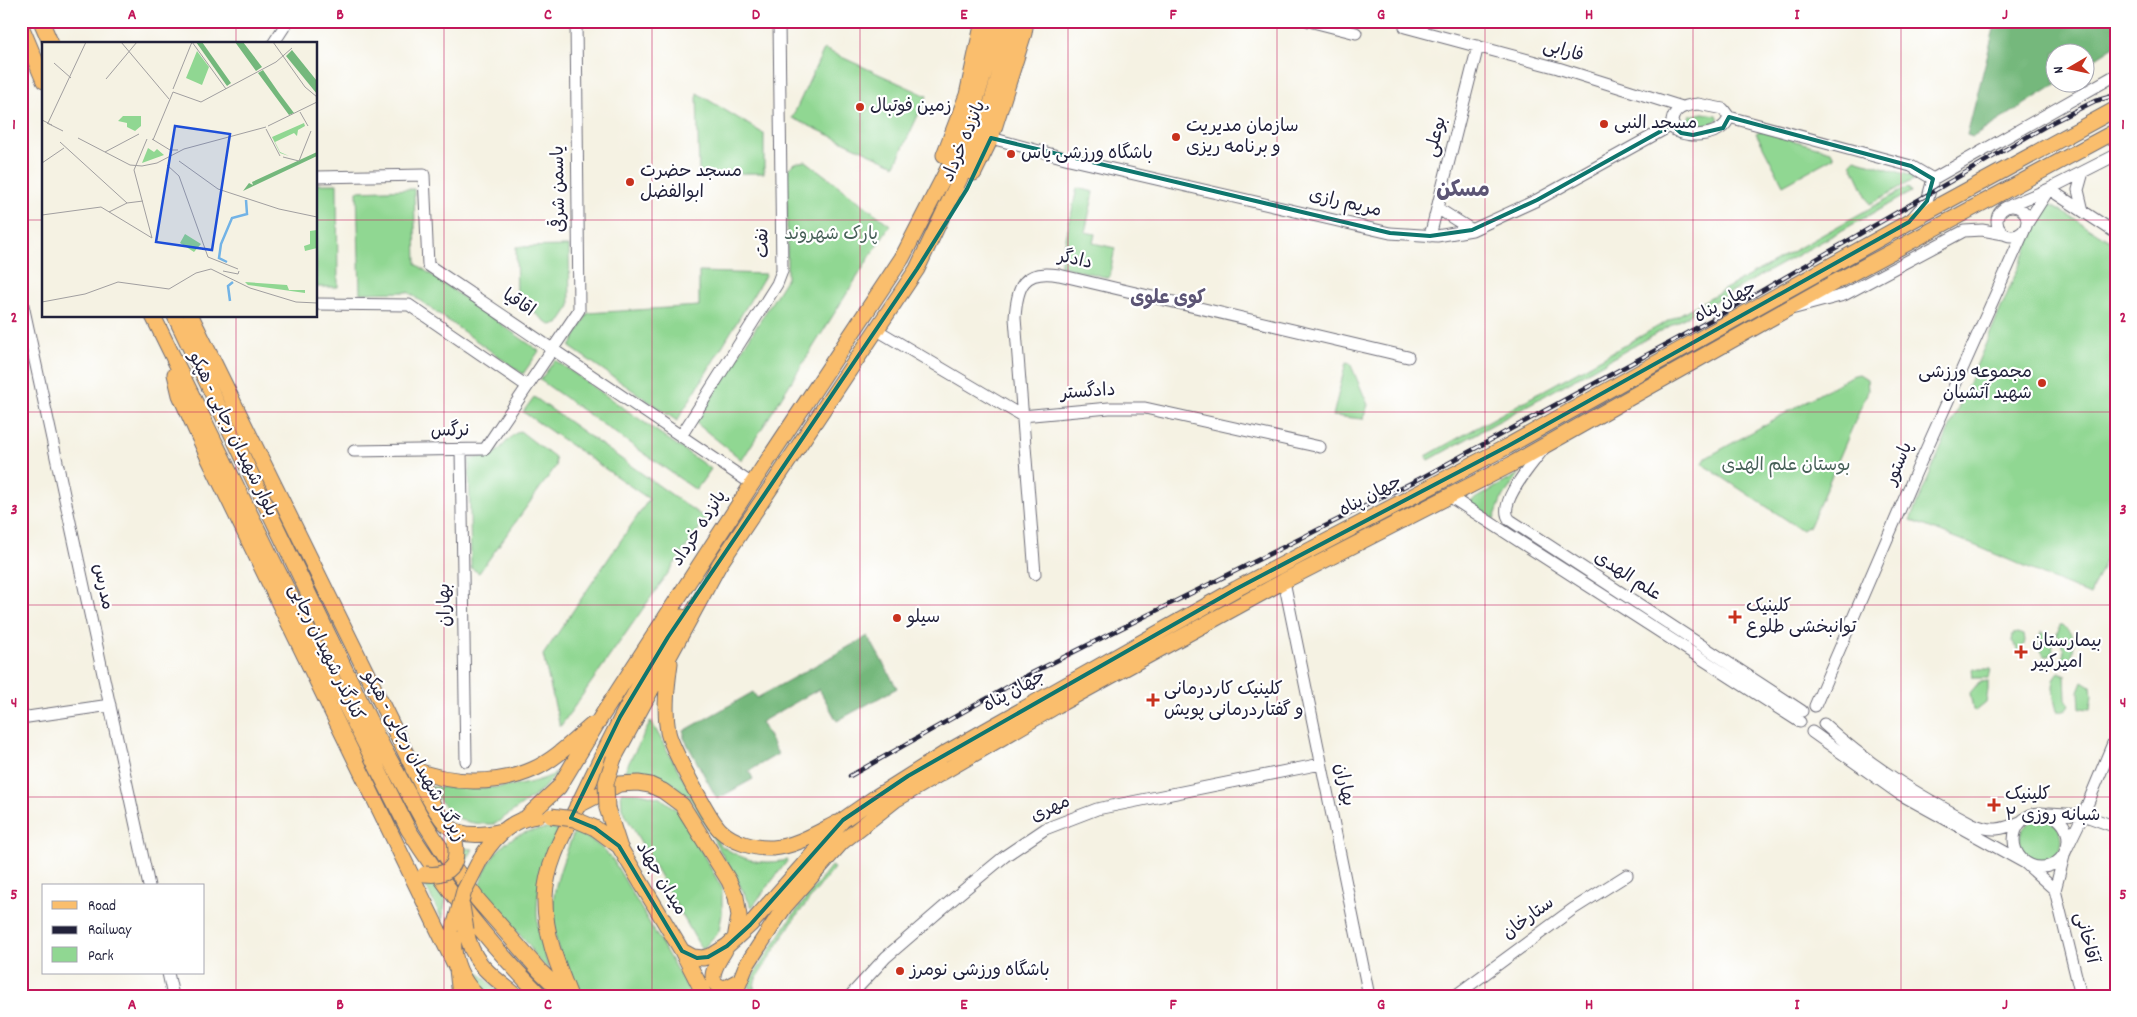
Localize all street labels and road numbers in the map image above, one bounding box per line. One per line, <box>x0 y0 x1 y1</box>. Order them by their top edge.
street label: فارابی <box>1540 34 1586 70</box>
street label: پانزده خرداد <box>937 98 993 186</box>
street label: بوعلی <box>1420 114 1454 160</box>
street label: یاسمن شرقی <box>545 145 573 233</box>
street label: مریم رازی <box>1306 183 1384 225</box>
street label: نفت <box>751 228 777 258</box>
street label: دادگر <box>1054 245 1094 277</box>
street label: جهان پناه <box>1690 276 1762 330</box>
street label: اقاقیا <box>497 284 539 324</box>
street label: بلوار شهیدان رجایی - هپکو <box>180 347 283 521</box>
street label: دادگستر <box>1058 379 1116 408</box>
street label: نرگس <box>430 419 470 445</box>
street label: پاستور <box>1879 439 1920 491</box>
street label: جهان پناه <box>1335 470 1407 524</box>
street label: پانزده خرداد <box>666 486 734 572</box>
street label: علم الهدی <box>1588 546 1666 608</box>
street label: مدرس <box>85 562 119 612</box>
street label: کنارگذر شهیدان رجایی <box>281 580 369 726</box>
street label: بهاران <box>433 583 459 627</box>
street label: زیرگذر شهیدان رجایی - هپکو <box>355 665 470 847</box>
street label: جهان پناه <box>979 665 1051 719</box>
street label: بهاران <box>1326 761 1360 809</box>
street label: مهری <box>1027 790 1075 830</box>
street label: میدان جهاد <box>628 837 692 921</box>
street label: ستارخان <box>1498 892 1560 946</box>
street label: آقاخانی <box>2067 910 2104 968</box>

